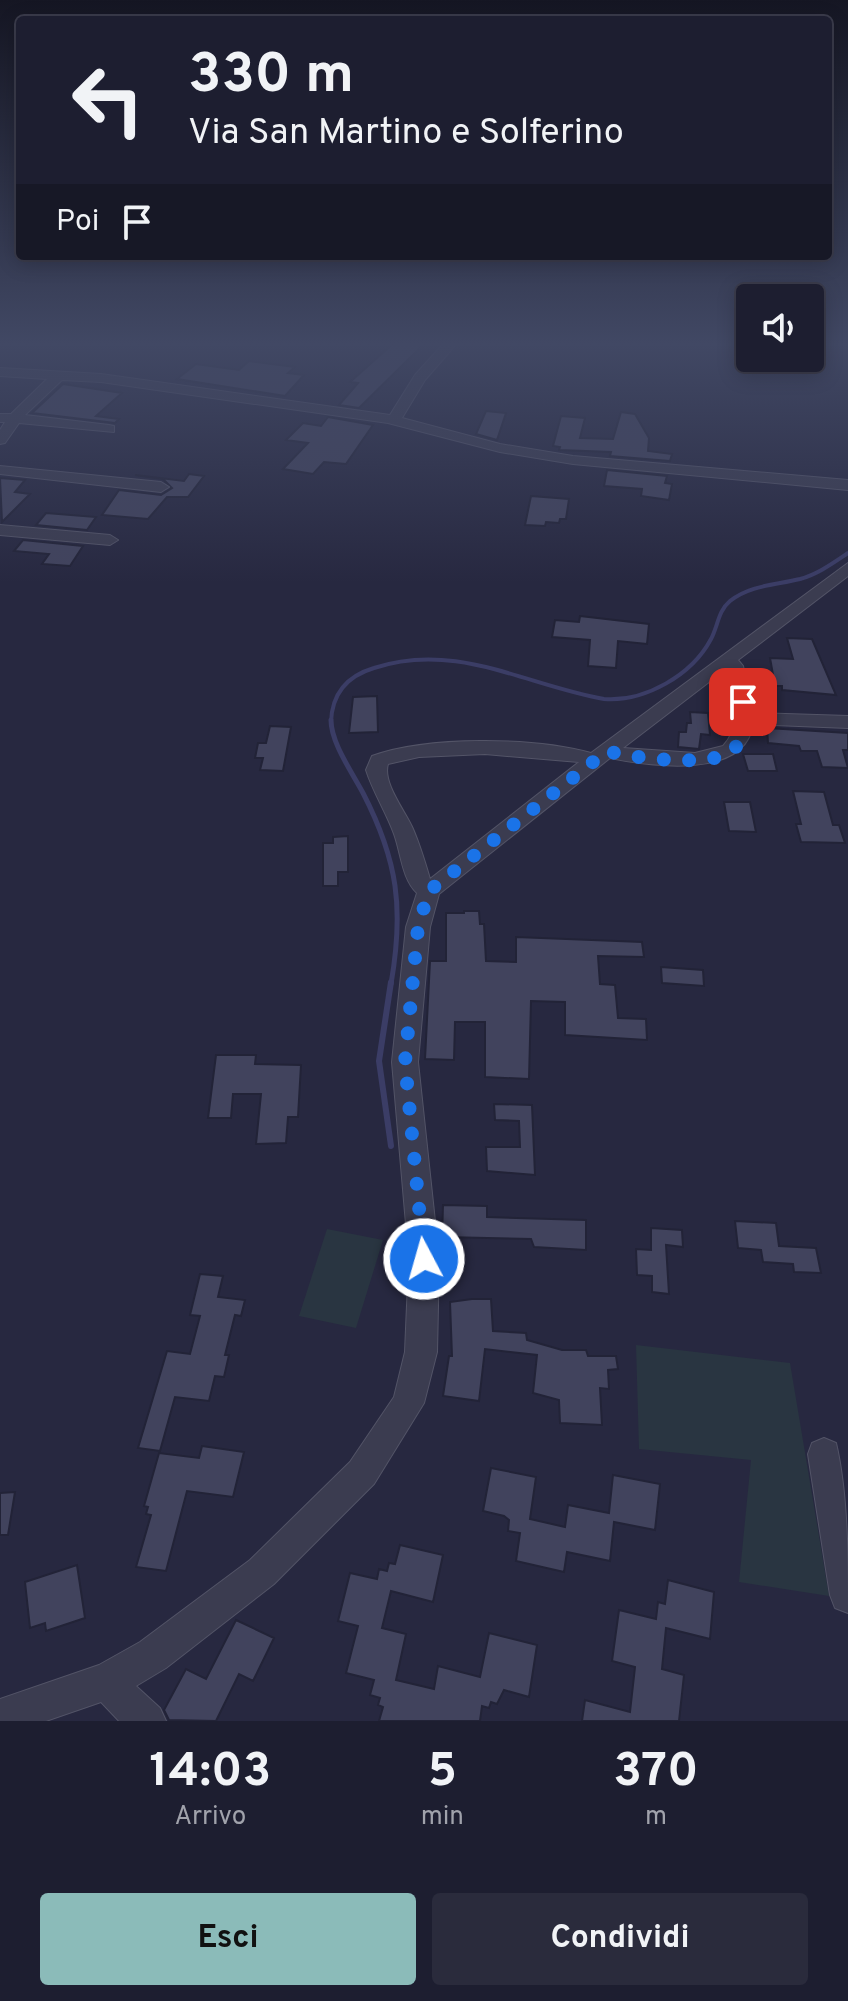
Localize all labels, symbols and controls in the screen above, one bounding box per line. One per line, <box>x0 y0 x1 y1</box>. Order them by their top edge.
text: 330 m <box>188 42 354 112</box>
icon: left <box>56 48 160 152</box>
text: Via San Martino e Solferino <box>188 111 624 157</box>
icon: arrive <box>115 200 159 244</box>
text: Poi <box>56 204 99 241</box>
map controls <box>736 284 824 372</box>
button: sound <box>736 284 824 372</box>
pin <box>709 668 777 736</box>
icon: arrive <box>721 680 765 724</box>
position arrow <box>382 1217 466 1301</box>
text: 14:03 <box>149 1743 271 1803</box>
text: 5 <box>428 1743 457 1803</box>
text: 370 <box>613 1743 699 1803</box>
text: Arrivo <box>174 1801 246 1834</box>
text: min <box>421 1801 464 1834</box>
text: m <box>645 1801 667 1834</box>
button: Esci <box>40 1893 416 1985</box>
button: Condividi <box>432 1893 808 1985</box>

